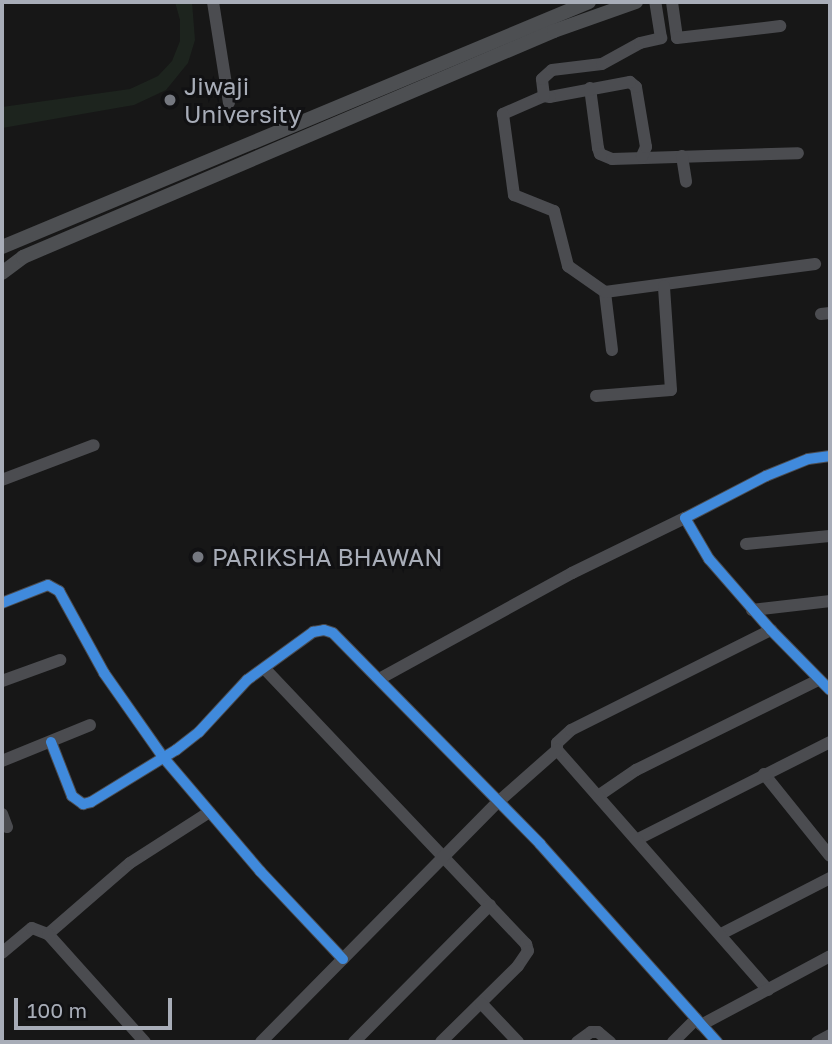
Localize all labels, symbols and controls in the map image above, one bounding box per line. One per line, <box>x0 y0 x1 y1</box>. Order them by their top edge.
place label: Jiwaji University <box>184 72 302 128</box>
marker: Jiwaji University <box>162 92 178 108</box>
place label: PARIKSHA BHAWAN <box>212 543 442 571</box>
marker: PARIKSHA BHAWAN <box>190 549 206 565</box>
scale bar <box>18 984 175 1028</box>
text: 100 m <box>27 997 87 1023</box>

